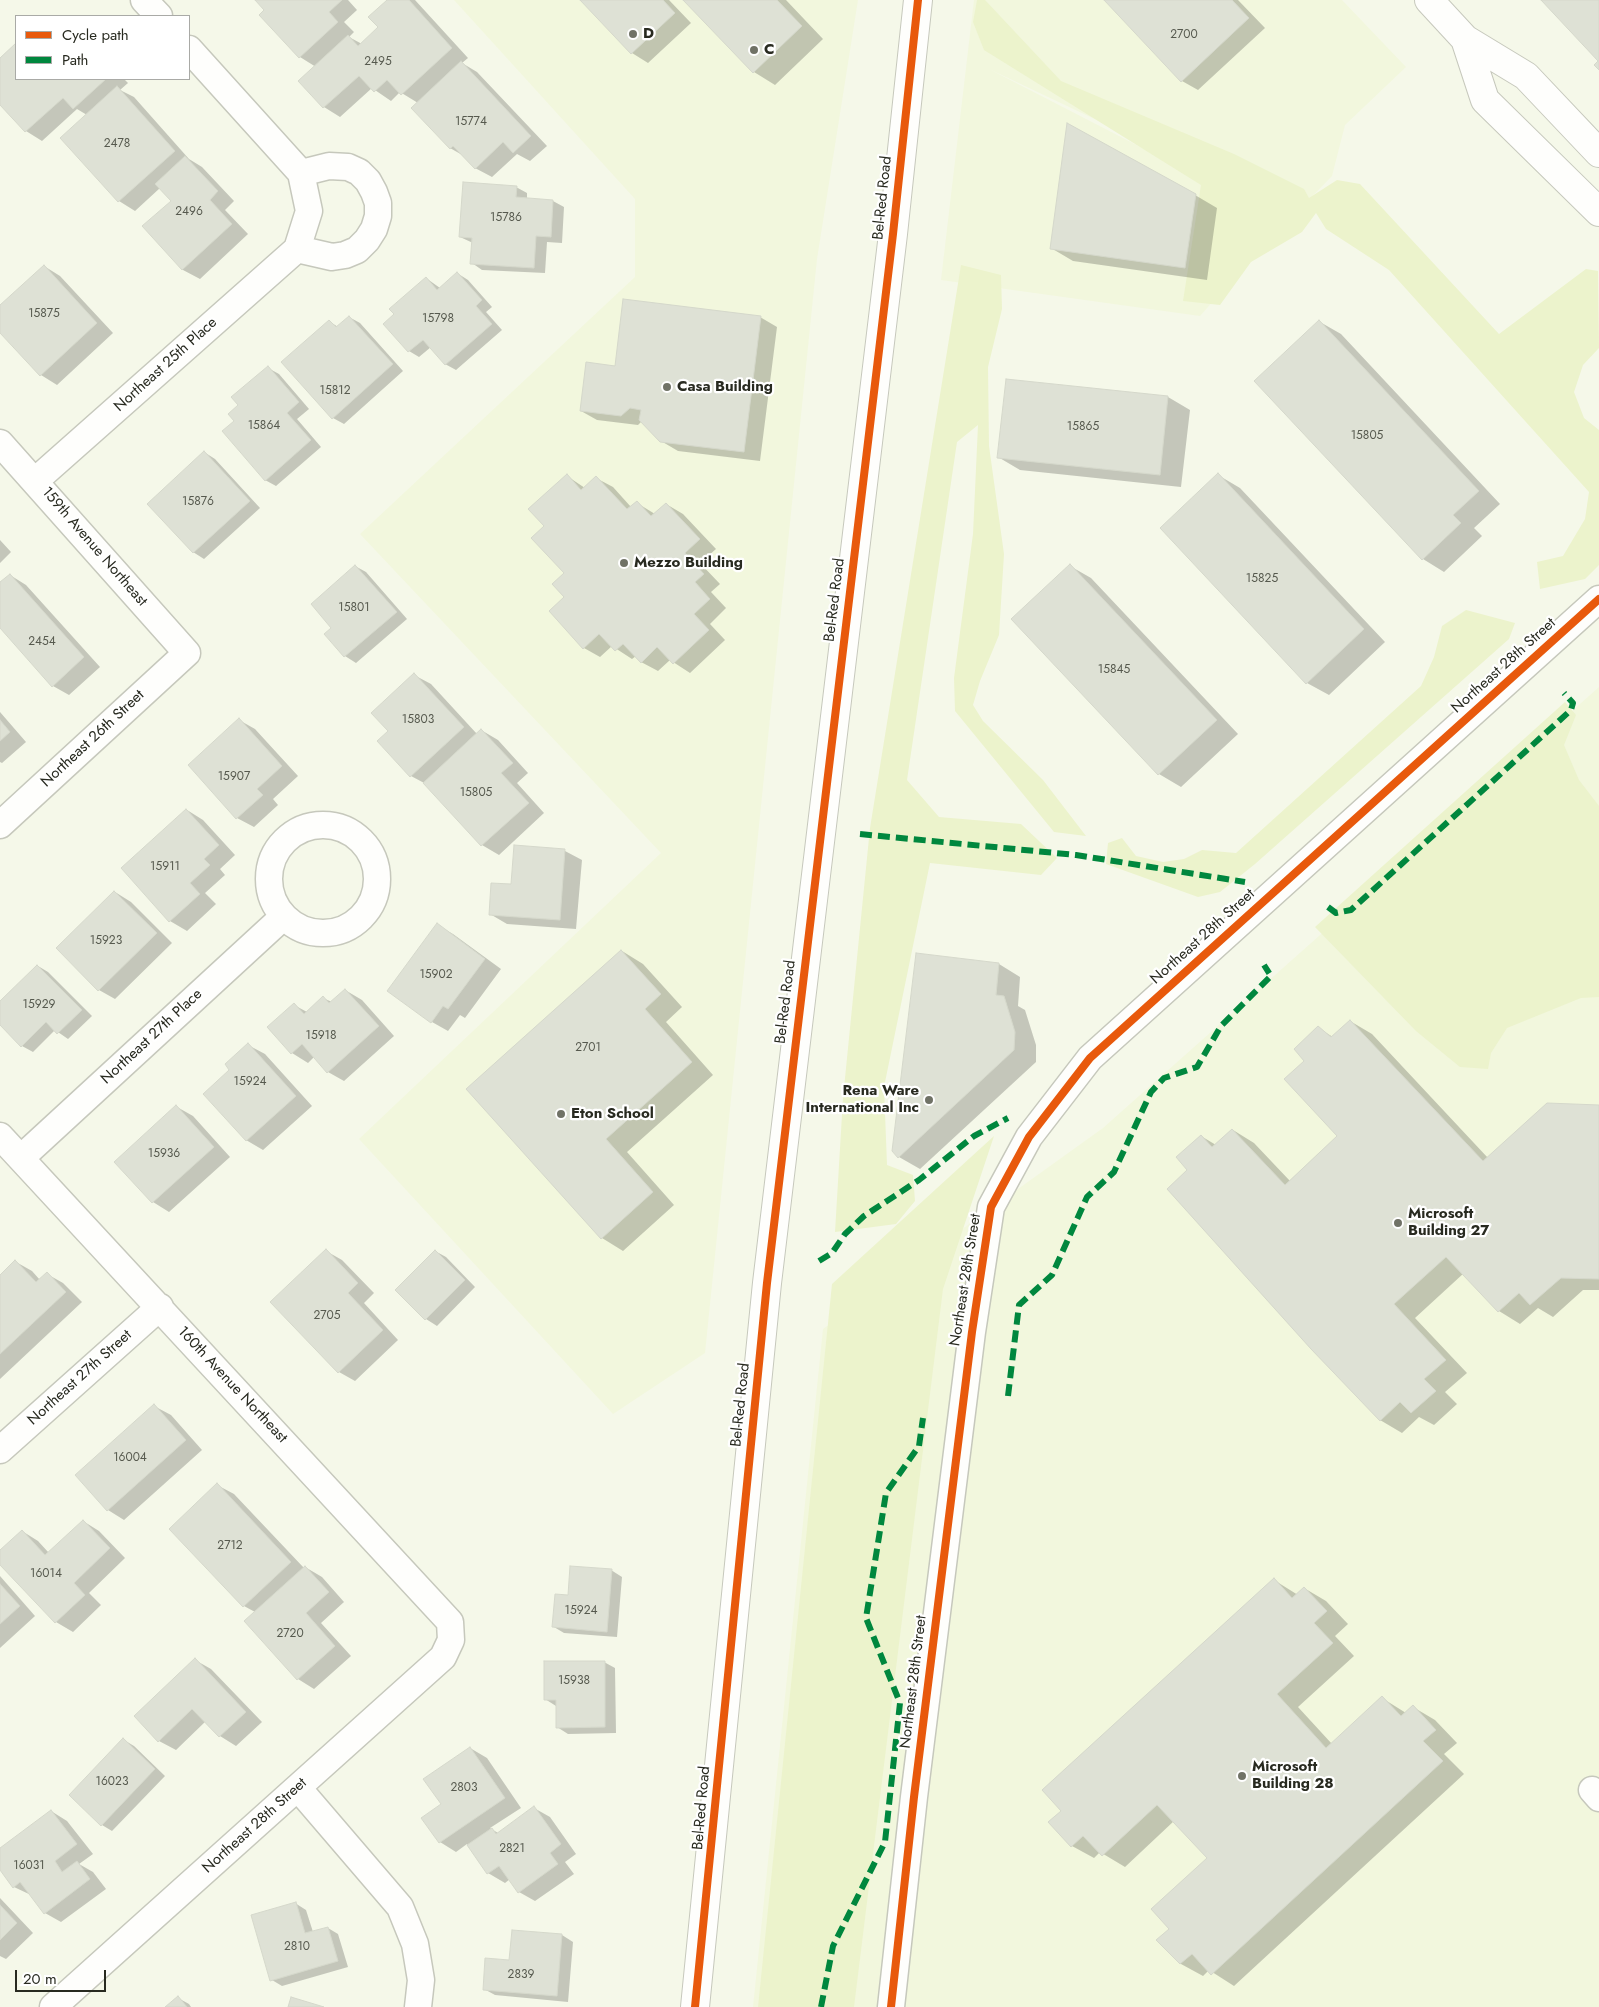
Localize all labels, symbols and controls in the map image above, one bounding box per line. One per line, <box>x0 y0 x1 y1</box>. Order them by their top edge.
legend <box>15 15 190 80</box>
text: Cycle path <box>62 24 129 46</box>
place label: D <box>643 25 654 43</box>
marker: D <box>627 28 639 40</box>
house number: 2700 <box>1170 28 1198 42</box>
place label: C <box>764 41 775 59</box>
marker: C <box>748 44 760 56</box>
text: Path <box>62 49 88 71</box>
house number: 2495 <box>364 55 392 69</box>
house number: 15774 <box>455 115 487 129</box>
house number: 2478 <box>104 137 130 151</box>
street label: Bel-Red Road <box>870 155 896 241</box>
house number: 2496 <box>175 205 203 219</box>
house number: 15786 <box>490 211 522 225</box>
house number: 15875 <box>28 307 60 321</box>
house number: 15798 <box>422 312 454 326</box>
street label: Northeast 25th Place <box>111 314 221 416</box>
place label: Casa Building <box>677 378 773 396</box>
marker: Casa Building <box>661 381 673 393</box>
house number: 15812 <box>320 384 350 398</box>
house number: 15864 <box>248 419 280 433</box>
house number: 15865 <box>1067 420 1099 434</box>
house number: 15805 <box>1351 429 1383 443</box>
street label: 159th Avenue Northeast <box>37 484 151 610</box>
house number: 15876 <box>182 495 214 509</box>
place label: Mezzo Building <box>634 554 743 572</box>
marker: Mezzo Building <box>618 557 630 569</box>
street label: Bel-Red Road <box>821 557 849 643</box>
house number: 15825 <box>1246 572 1278 586</box>
house number: 15801 <box>338 601 370 615</box>
street label: Northeast 28th Street <box>1448 614 1560 718</box>
house number: 2454 <box>28 635 56 649</box>
house number: 15845 <box>1098 663 1130 677</box>
street label: Northeast 26th Street <box>38 687 148 791</box>
house number: 15803 <box>402 713 434 727</box>
house number: 15907 <box>218 770 250 784</box>
house number: 15805 <box>460 786 492 800</box>
house number: 15911 <box>150 860 180 874</box>
street label: Northeast 28th Street <box>1147 885 1259 989</box>
house number: 15923 <box>90 934 122 948</box>
street label: Bel-Red Road <box>772 959 800 1045</box>
house number: 15902 <box>419 968 453 982</box>
street label: Northeast 27th Place <box>98 986 206 1088</box>
house number: 15929 <box>23 998 55 1012</box>
house number: 15918 <box>305 1029 337 1043</box>
house number: 2701 <box>575 1041 601 1055</box>
house number: 15924 <box>234 1075 266 1089</box>
place label: Rena Ware International Inc <box>805 1082 919 1117</box>
marker: Rena Ware International Inc <box>923 1094 935 1106</box>
place label: Eton School <box>571 1105 654 1123</box>
marker: Eton School <box>555 1108 567 1120</box>
house number: 15936 <box>148 1147 180 1161</box>
place label: Microsoft Building 27 <box>1408 1205 1489 1240</box>
street label: Northeast 28th Street <box>947 1212 985 1348</box>
marker: Microsoft Building 27 <box>1392 1217 1404 1229</box>
house number: 2705 <box>313 1309 341 1323</box>
street label: 160th Avenue Northeast <box>173 1323 291 1447</box>
street label: Northeast 27th Street <box>24 1327 136 1429</box>
street label: Bel-Red Road <box>728 1362 754 1448</box>
house number: 16004 <box>113 1451 147 1465</box>
house number: 2712 <box>217 1539 243 1553</box>
house number: 16014 <box>30 1567 62 1581</box>
house number: 15924 <box>565 1604 597 1618</box>
street label: Northeast 28th Street <box>897 1614 931 1750</box>
house number: 2720 <box>276 1627 304 1641</box>
house number: 15938 <box>558 1674 590 1688</box>
place label: Microsoft Building 28 <box>1252 1758 1334 1793</box>
street label: Bel-Red Road <box>689 1765 715 1851</box>
marker: Microsoft Building 28 <box>1236 1770 1248 1782</box>
street label: Northeast 28th Street <box>199 1774 311 1878</box>
house number: 16023 <box>96 1775 128 1789</box>
house number: 2803 <box>450 1781 478 1795</box>
house number: 2821 <box>499 1842 525 1856</box>
house number: 16031 <box>13 1859 45 1873</box>
house number: 2810 <box>284 1940 310 1954</box>
scale bar <box>18 1960 109 1992</box>
text: 20 m <box>23 1968 57 1990</box>
house number: 2839 <box>508 1968 534 1982</box>

